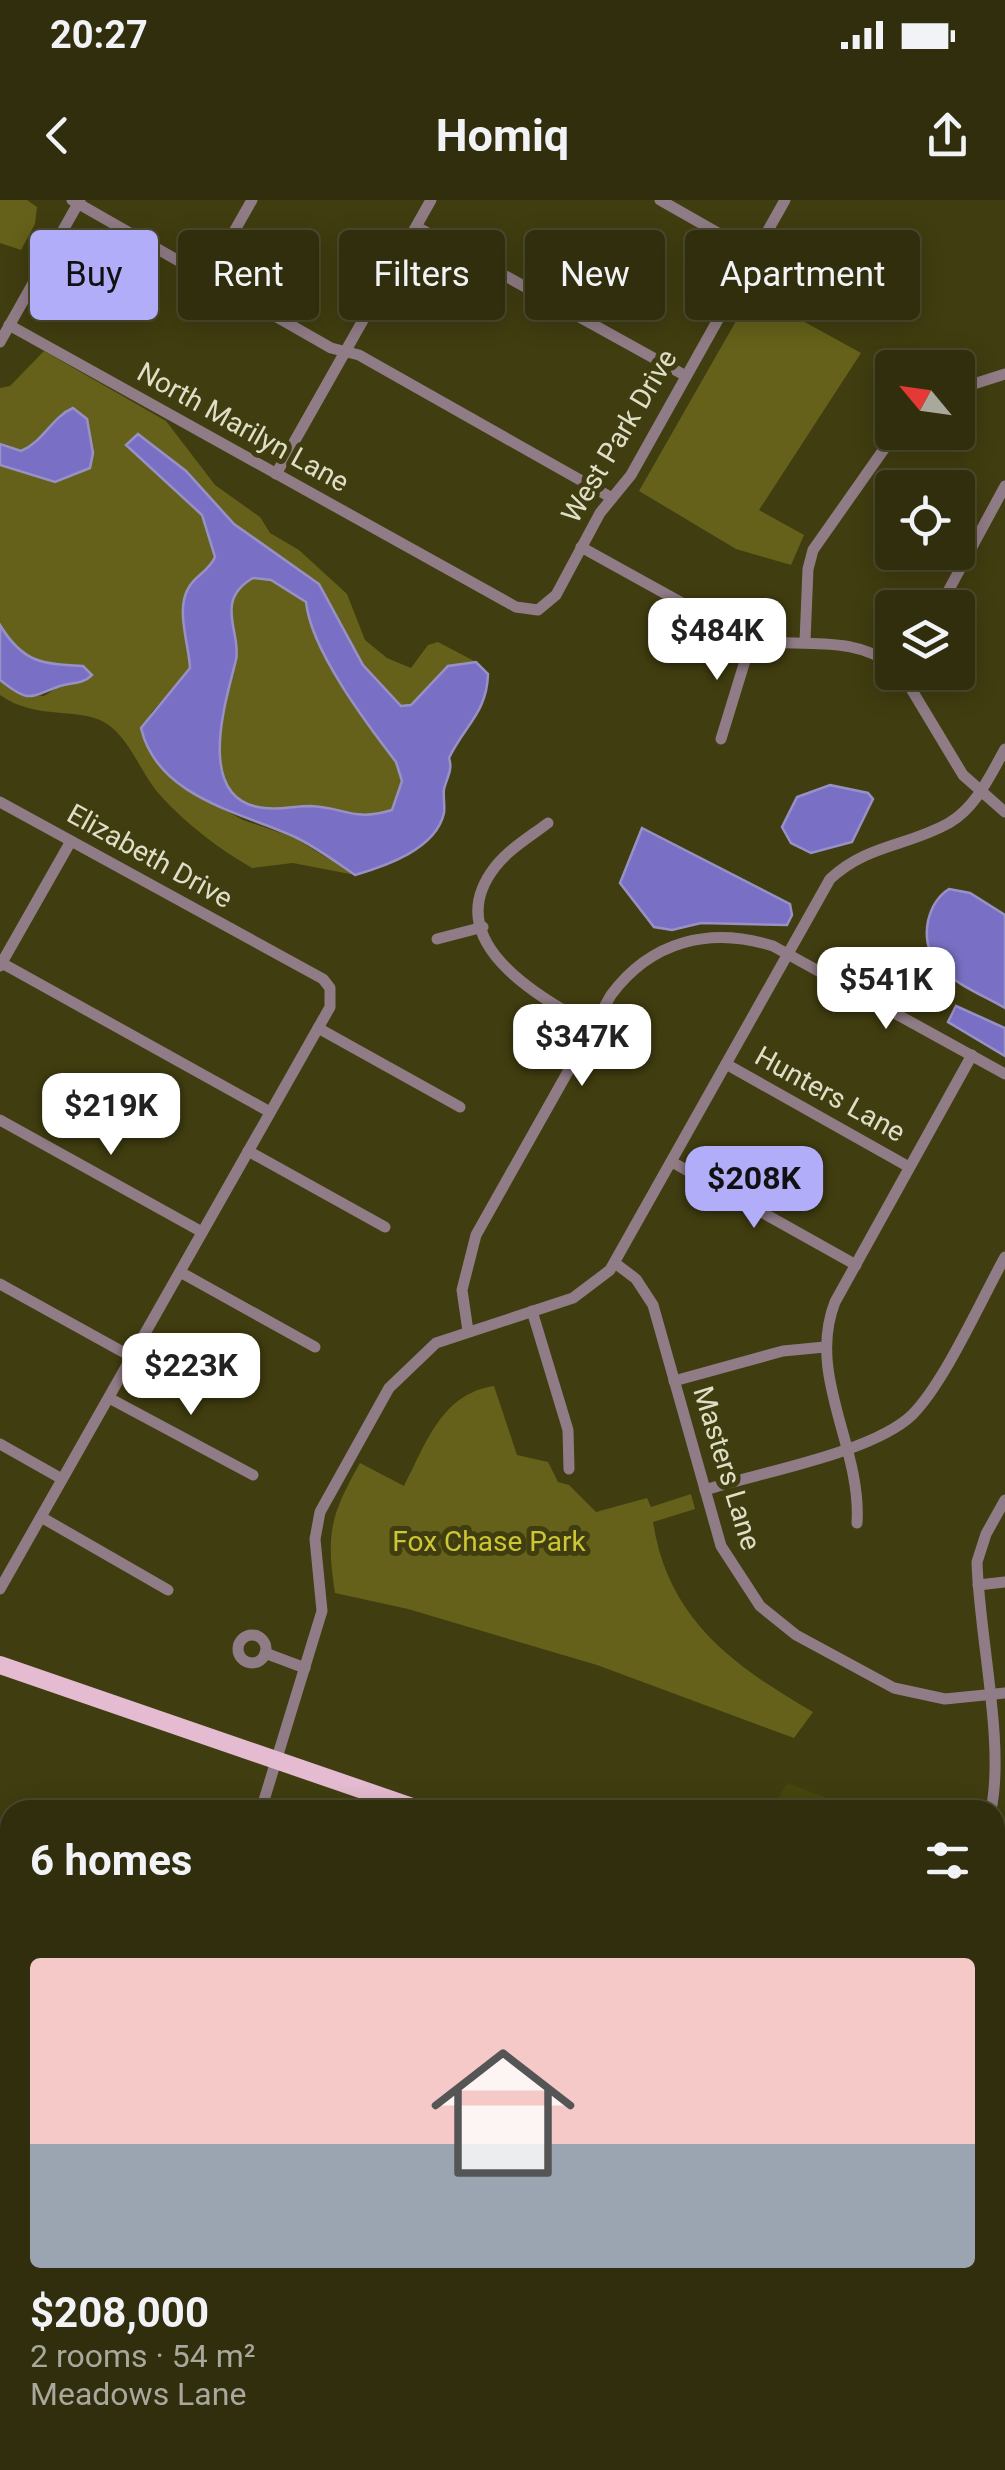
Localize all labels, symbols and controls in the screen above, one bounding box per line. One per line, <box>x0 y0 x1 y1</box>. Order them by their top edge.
text: 20:27 <box>50 13 148 57</box>
icon: back <box>30 108 85 163</box>
icon: share <box>920 108 975 163</box>
text: Homiq <box>436 109 569 162</box>
chip: Buy <box>30 230 158 320</box>
chip: Rent <box>178 230 319 320</box>
chip: Filters <box>339 230 505 320</box>
chip: New <box>525 230 665 320</box>
chip: Apartment <box>685 230 920 320</box>
street label: West Park Drive <box>554 343 684 529</box>
north arrow <box>875 350 975 450</box>
map controls <box>875 350 975 690</box>
street label: North Marilyn Lane <box>131 355 355 499</box>
button: locate <box>875 470 975 570</box>
button: layers <box>875 590 975 690</box>
pin: $484K <box>647 598 787 683</box>
text: $484K <box>670 611 764 649</box>
street label: Elizabeth Drive <box>62 797 238 915</box>
pin: $541K <box>816 947 956 1032</box>
text: $541K <box>839 960 933 998</box>
pin: $347K <box>512 1004 652 1089</box>
text: $347K <box>535 1017 629 1055</box>
street label: Hunters Lane <box>749 1039 911 1149</box>
pin: $219K <box>41 1073 181 1158</box>
text: $219K <box>64 1086 158 1124</box>
pin: $208K <box>684 1146 824 1231</box>
text: $208K <box>707 1159 801 1197</box>
pin: $223K <box>121 1333 261 1418</box>
text: $223K <box>144 1346 238 1384</box>
street label: Masters Lane <box>686 1382 768 1554</box>
park label: Fox Chase Park <box>392 1525 586 1558</box>
icon: filters <box>920 1833 975 1888</box>
text: 6 homes <box>30 1836 192 1885</box>
icon: home <box>413 2023 593 2203</box>
text: $208,000 <box>30 2288 209 2337</box>
text: 2 rooms · 54 m² <box>30 2337 255 2375</box>
text: Meadows Lane <box>30 2375 246 2413</box>

